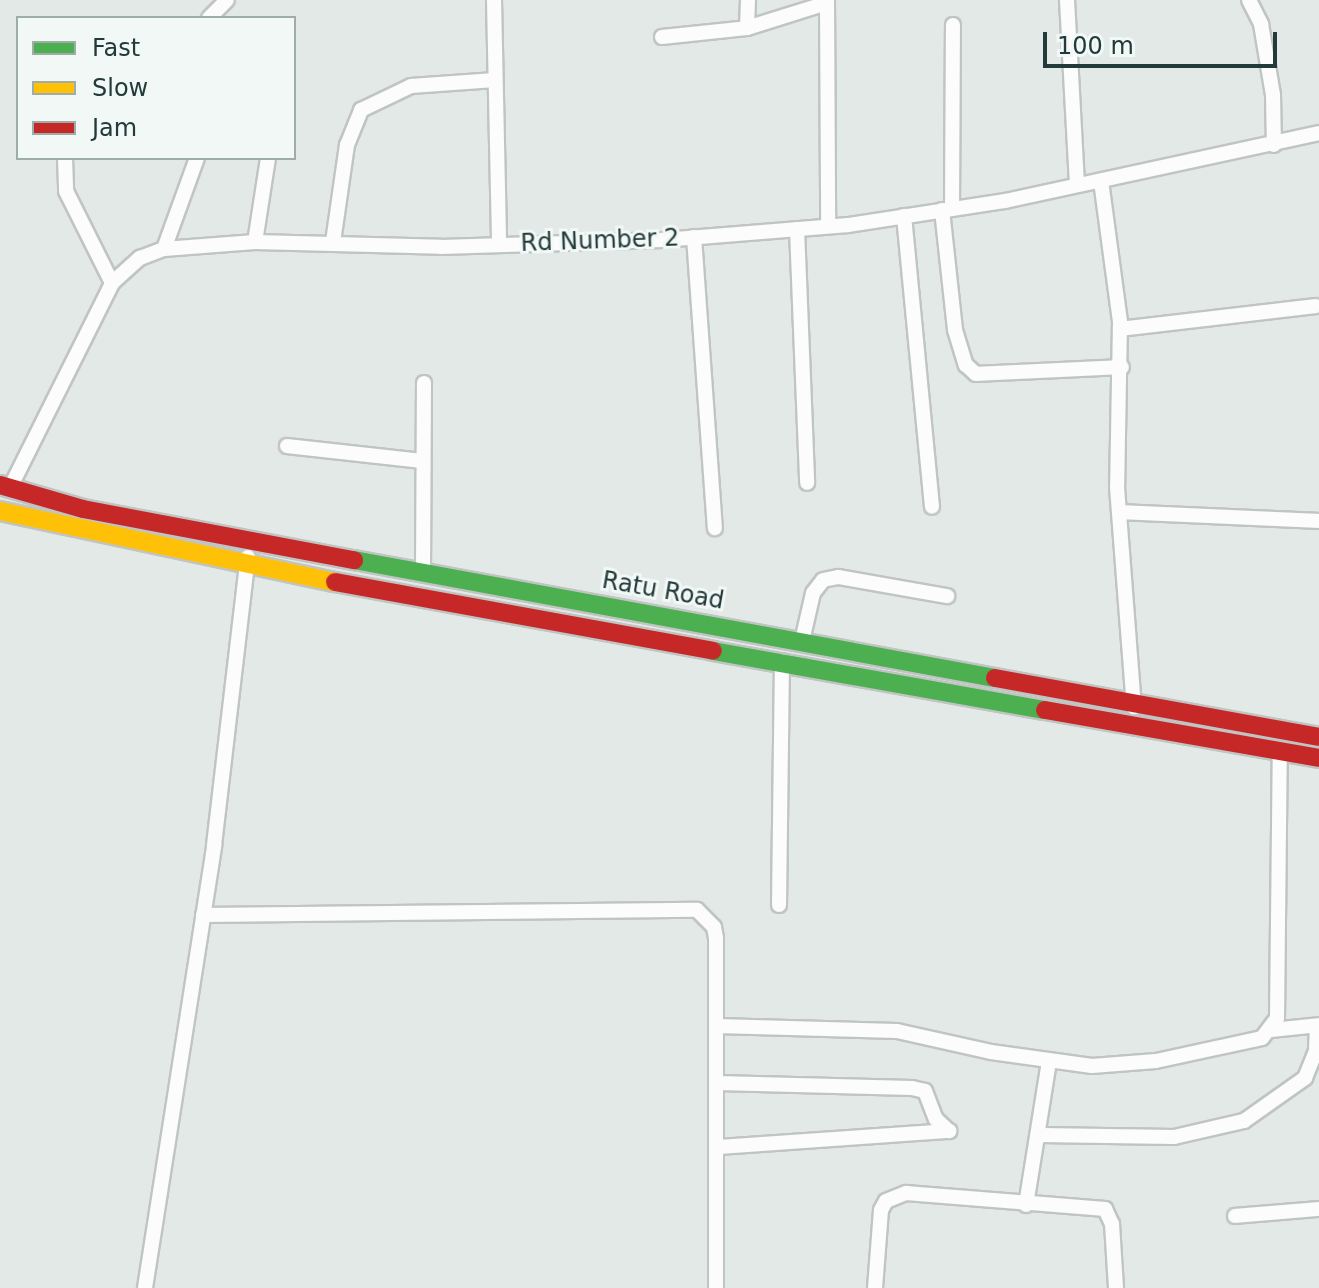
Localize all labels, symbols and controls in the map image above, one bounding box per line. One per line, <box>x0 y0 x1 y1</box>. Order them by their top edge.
legend <box>16 16 296 160</box>
scale bar <box>1047 16 1281 66</box>
text: 100 m <box>1057 32 1134 60</box>
text: Fast <box>92 34 140 62</box>
text: Slow <box>92 74 148 102</box>
text: Jam <box>92 114 137 142</box>
street label: Rd Number 2 <box>520 224 680 258</box>
street label: Ratu Road <box>600 566 726 616</box>

